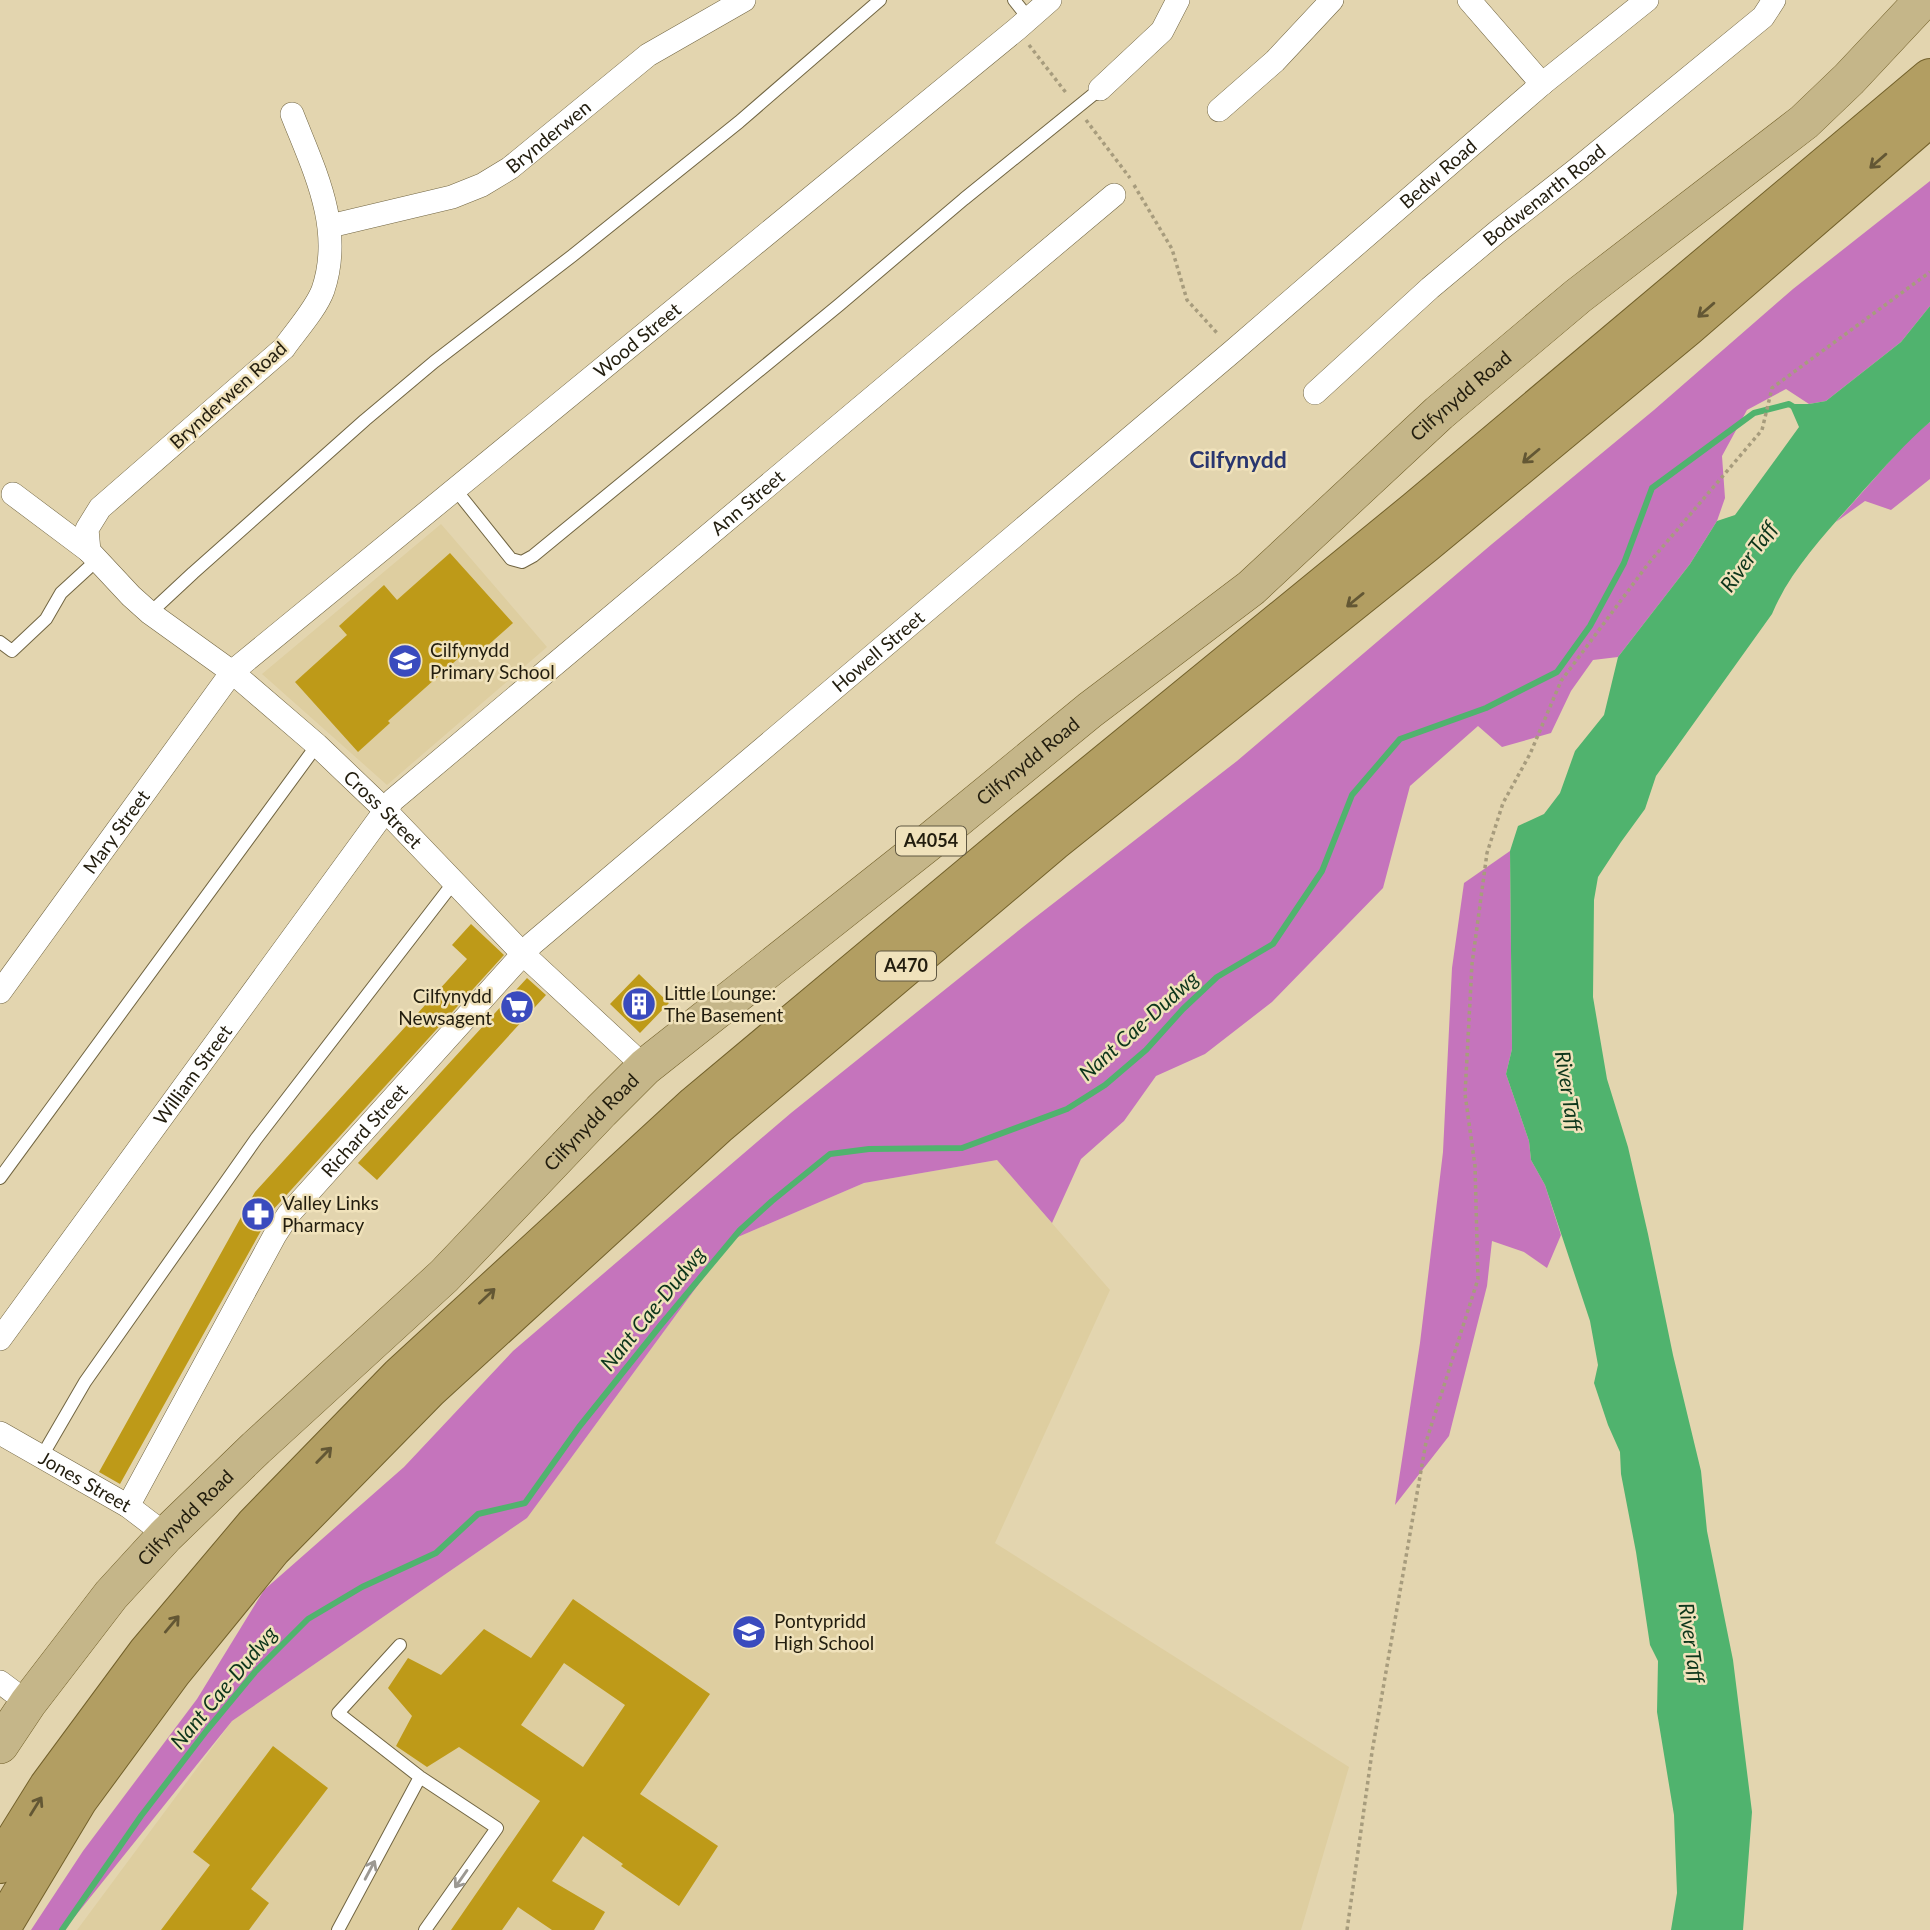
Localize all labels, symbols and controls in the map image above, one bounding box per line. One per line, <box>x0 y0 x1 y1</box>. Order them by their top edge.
street label: Brynderwen <box>501 95 595 178</box>
street label: Bedw Road <box>1394 134 1481 213</box>
street label: Bodwenarth Road <box>1478 139 1610 250</box>
one-way arrow <box>1870 153 1888 169</box>
street label: Wood Street <box>589 297 685 382</box>
one-way arrow <box>1698 302 1716 318</box>
street label: Brynderwen Road <box>164 336 291 453</box>
street label: Cilfynydd Road <box>1405 345 1516 445</box>
district label: Cilfynydd <box>1189 445 1287 473</box>
one-way arrow <box>1523 448 1541 464</box>
street label: Ann Street <box>706 465 789 539</box>
water label: River Taff <box>1714 515 1782 596</box>
one-way arrow <box>1347 592 1365 608</box>
street label: Howell Street <box>827 605 929 696</box>
place label: Cilfynydd Primary School <box>430 638 555 683</box>
school or university icon: Cilfynydd Primary School <box>386 642 424 680</box>
street label: Cilfynydd Road <box>971 712 1084 810</box>
street label: Cross Street <box>339 765 428 853</box>
street label: Mary Street <box>78 785 154 878</box>
road number: A4054 <box>896 826 966 856</box>
road number: A470 <box>876 951 936 981</box>
water label: Nant Cae-Dudwg <box>1073 964 1203 1085</box>
place label: Little Lounge: The Basement <box>664 981 784 1026</box>
place label: Cilfynydd Newsagent <box>398 984 492 1029</box>
building icon: Little Lounge: The Basement <box>620 985 658 1023</box>
supermarket icon: Cilfynydd Newsagent <box>498 988 536 1026</box>
street label: William Street <box>148 1020 236 1129</box>
water label: River Taff <box>1551 1049 1588 1134</box>
street label: Cilfynydd Road <box>539 1068 643 1175</box>
street label: Richard Street <box>316 1079 412 1181</box>
place label: Valley Links Pharmacy <box>282 1191 379 1236</box>
pharmacy icon: Valley Links Pharmacy <box>239 1195 277 1233</box>
water label: Nant Cae-Dudwg <box>594 1240 710 1375</box>
one-way arrow <box>478 1288 495 1305</box>
street label: Jones Street <box>35 1446 136 1517</box>
one-way arrow <box>315 1446 332 1463</box>
street label: Cilfynydd Road <box>132 1464 238 1570</box>
water label: River Taff <box>1674 1601 1711 1686</box>
place label: Pontypridd High School <box>774 1609 874 1654</box>
school or university icon: Pontypridd High School <box>730 1613 768 1651</box>
one-way arrow <box>164 1615 179 1633</box>
water label: Nant Cae-Dudwg <box>164 1620 282 1753</box>
one-way arrow <box>28 1797 43 1816</box>
one-way arrow <box>364 1860 377 1881</box>
one-way arrow <box>454 1869 468 1888</box>

